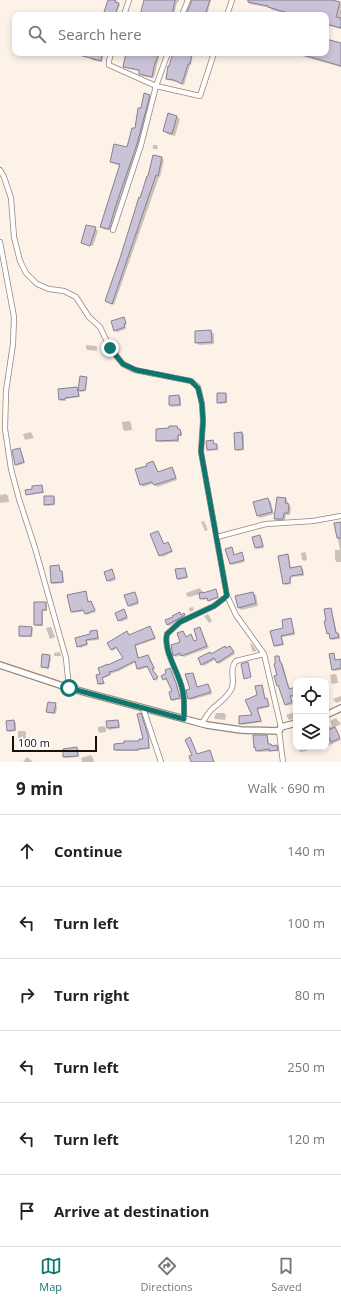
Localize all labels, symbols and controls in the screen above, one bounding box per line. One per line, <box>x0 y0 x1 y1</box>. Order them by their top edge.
search box <box>12 12 329 56</box>
icon: search <box>26 23 48 45</box>
text: Search here <box>58 24 142 44</box>
route end <box>101 339 119 357</box>
map controls <box>293 678 329 750</box>
button: locate <box>293 678 329 714</box>
route start <box>60 679 78 697</box>
button: layers <box>293 714 329 750</box>
scale bar <box>12 734 97 753</box>
text: 100 m <box>18 735 50 750</box>
text: 9 min <box>16 777 63 800</box>
text: Walk · 690 m <box>248 779 325 797</box>
icon: ahead <box>16 840 38 862</box>
text: Continue <box>54 841 122 861</box>
text: 140 m <box>287 842 325 860</box>
icon: left <box>16 912 38 934</box>
text: Turn left <box>54 913 119 933</box>
text: 100 m <box>287 914 325 932</box>
icon: right <box>16 984 38 1006</box>
text: Turn right <box>54 985 129 1005</box>
text: 80 m <box>295 986 325 1004</box>
icon: left <box>16 1056 38 1078</box>
text: Turn left <box>54 1057 119 1077</box>
text: 250 m <box>287 1058 325 1076</box>
icon: left <box>16 1128 38 1150</box>
text: Turn left <box>54 1129 119 1149</box>
text: 120 m <box>287 1130 325 1148</box>
icon: arrive <box>16 1200 38 1222</box>
text: Arrive at destination <box>54 1201 209 1221</box>
tab: Map <box>39 1255 62 1294</box>
tab: Directions <box>141 1255 193 1294</box>
tab: Saved <box>271 1255 302 1294</box>

